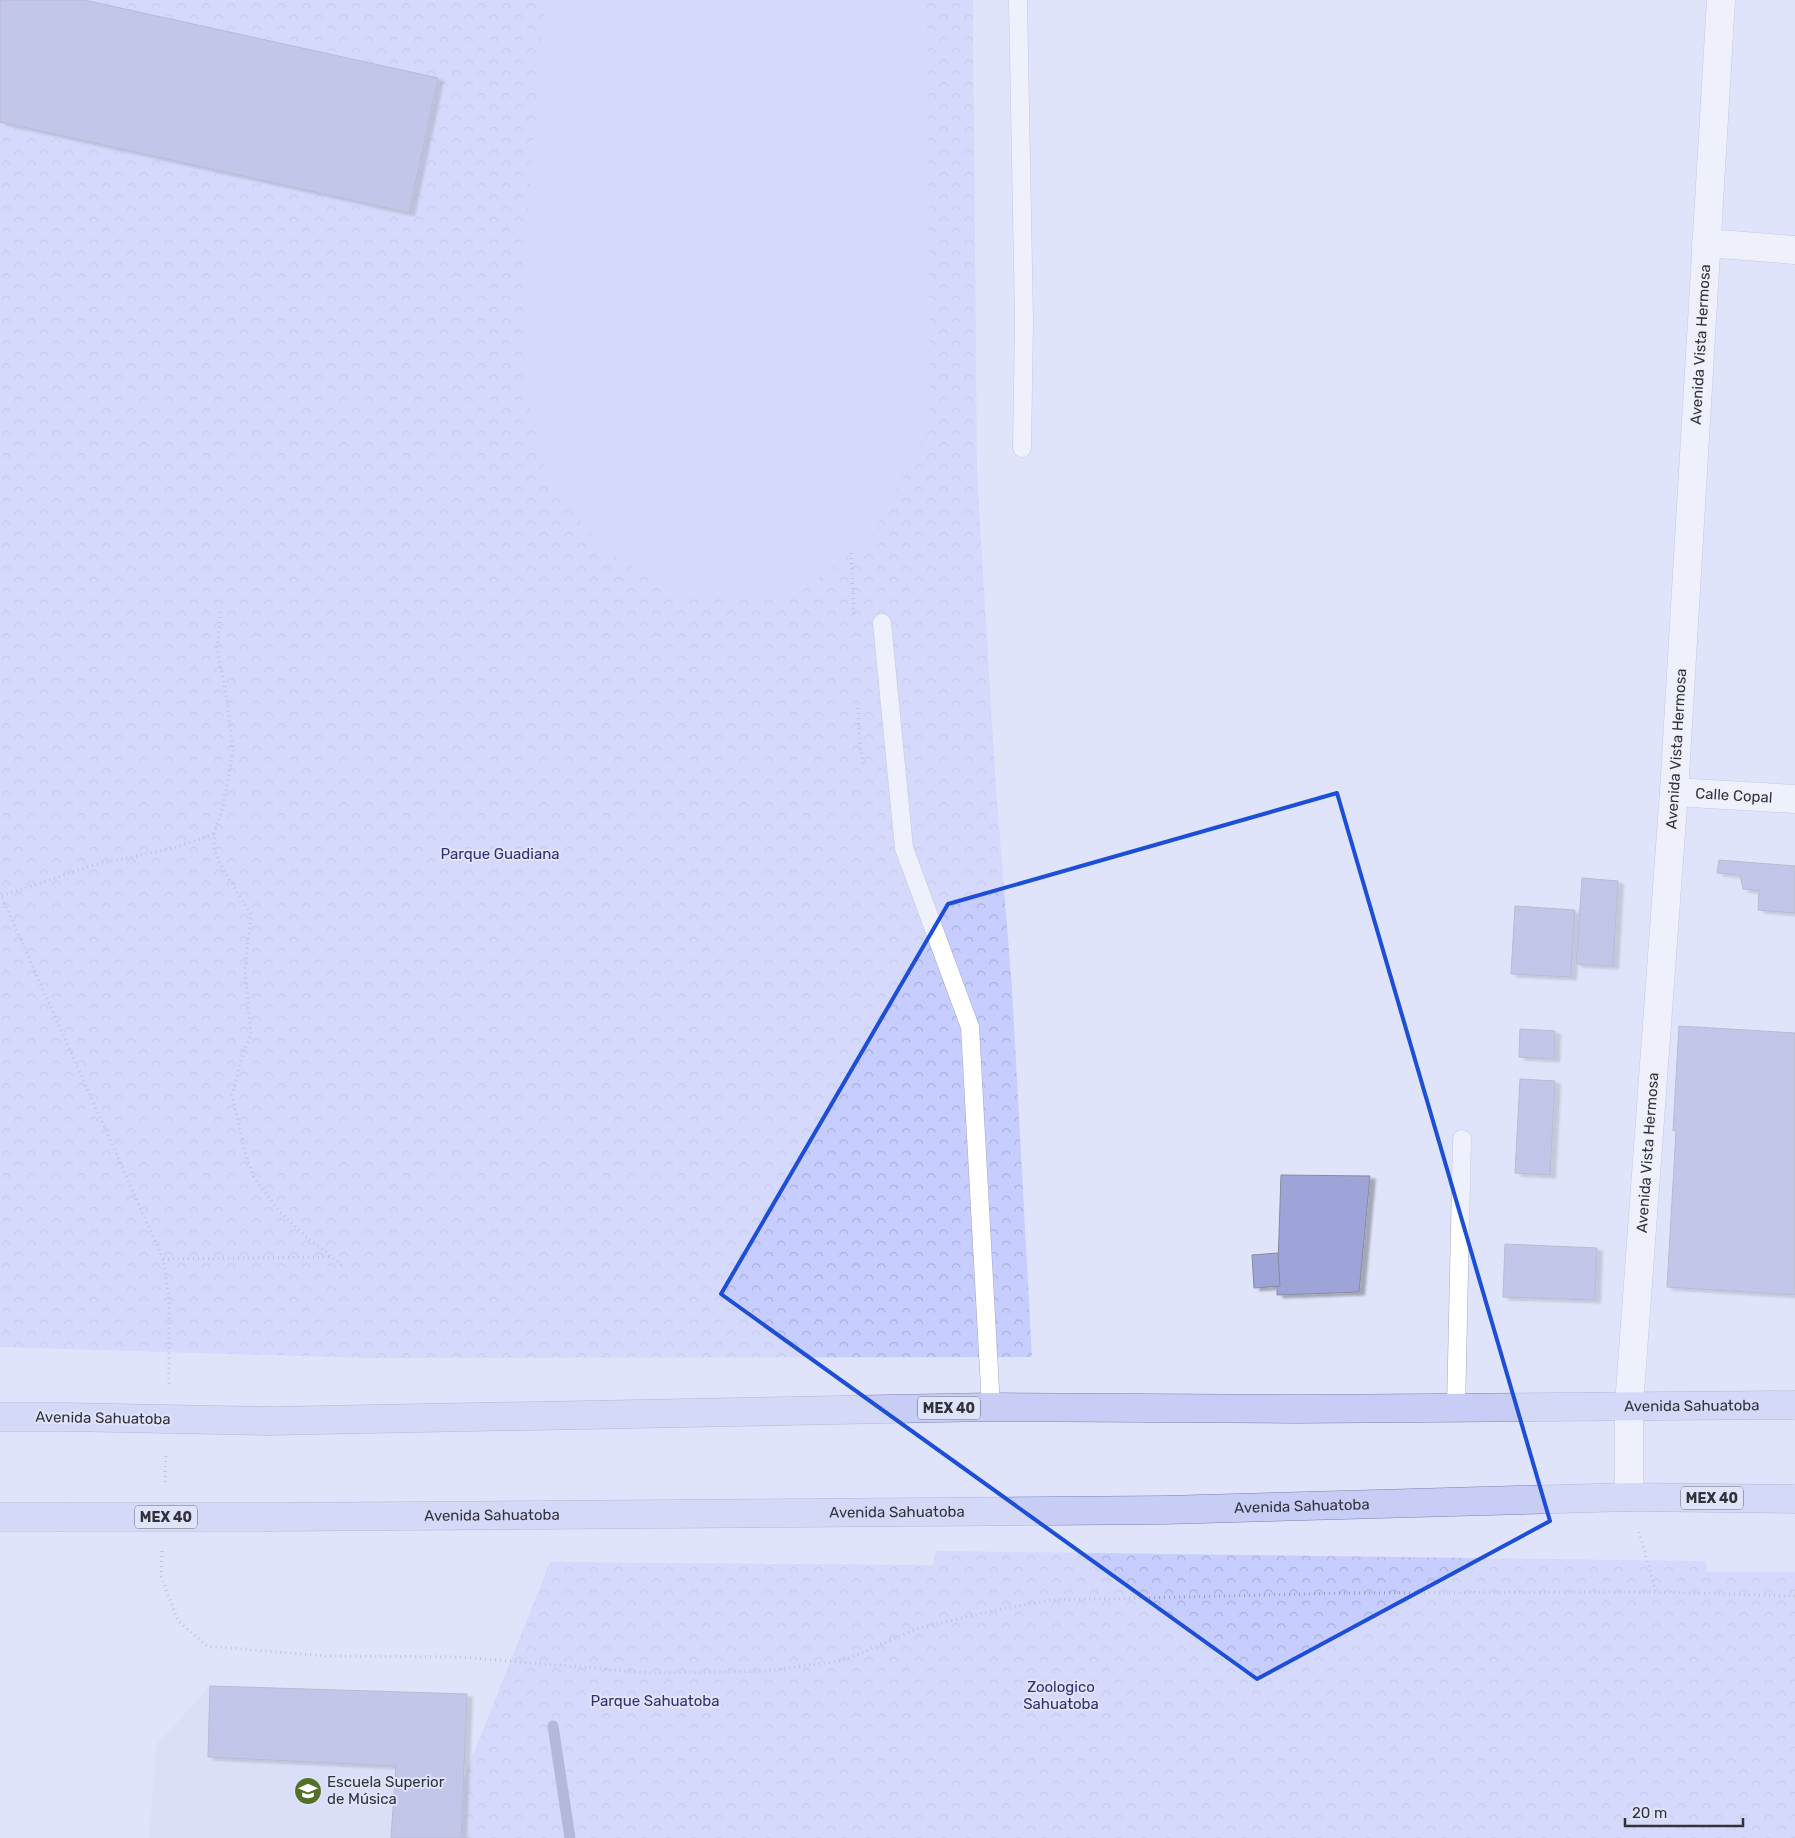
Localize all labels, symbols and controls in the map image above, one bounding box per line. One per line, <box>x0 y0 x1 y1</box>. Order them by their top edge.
street label: Avenida Vista Hermosa <box>1687 264 1714 425</box>
street label: Avenida Vista Hermosa <box>1662 668 1690 830</box>
street label: Calle Copal <box>1695 784 1773 807</box>
park label: Parque Guadiana <box>440 845 560 863</box>
street label: Avenida Vista Hermosa <box>1633 1072 1662 1234</box>
road number: MEX 40 <box>918 1396 980 1420</box>
street label: Avenida Sahuatoba <box>1624 1396 1760 1415</box>
street label: Avenida Sahuatoba <box>35 1408 171 1428</box>
road number: MEX 40 <box>1681 1486 1743 1510</box>
street label: Avenida Sahuatoba <box>1234 1495 1370 1517</box>
street label: Avenida Sahuatoba <box>829 1503 965 1522</box>
road number: MEX 40 <box>135 1505 197 1528</box>
street label: Avenida Sahuatoba <box>424 1506 560 1525</box>
park label: Zoologico Sahuatoba <box>1023 1678 1099 1713</box>
park label: Parque Sahuatoba <box>590 1692 720 1710</box>
place label: Escuela Superior de Música <box>327 1773 445 1808</box>
school or university icon: Escuela Superior de Música <box>293 1776 323 1806</box>
scale bar <box>1625 1796 1742 1828</box>
text: 20 m <box>1632 1804 1667 1822</box>

